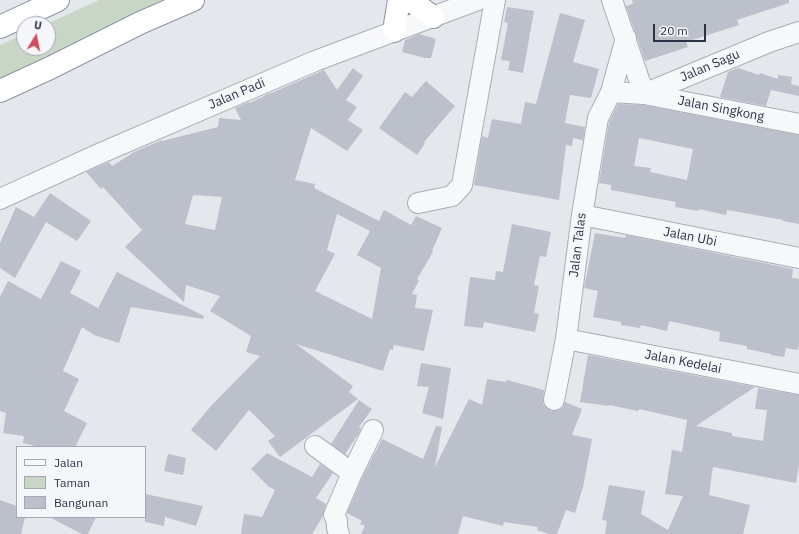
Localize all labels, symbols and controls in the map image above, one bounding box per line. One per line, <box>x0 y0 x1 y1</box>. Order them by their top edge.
north arrow <box>16 16 56 56</box>
scale bar <box>655 16 708 42</box>
text: U <box>33 18 43 33</box>
text: 20 m <box>660 23 688 38</box>
street label: Jalan Sagu <box>678 46 742 86</box>
street label: Jalan Padi <box>206 75 268 113</box>
street label: Jalan Singkong <box>676 93 766 125</box>
street label: Jalan Talas <box>566 212 590 278</box>
street label: Jalan Ubi <box>662 224 718 250</box>
street label: Jalan Kedelai <box>643 347 723 377</box>
legend <box>16 446 146 518</box>
text: Jalan <box>54 455 83 470</box>
text: Taman <box>54 475 90 490</box>
text: Bangunan <box>54 495 108 510</box>

